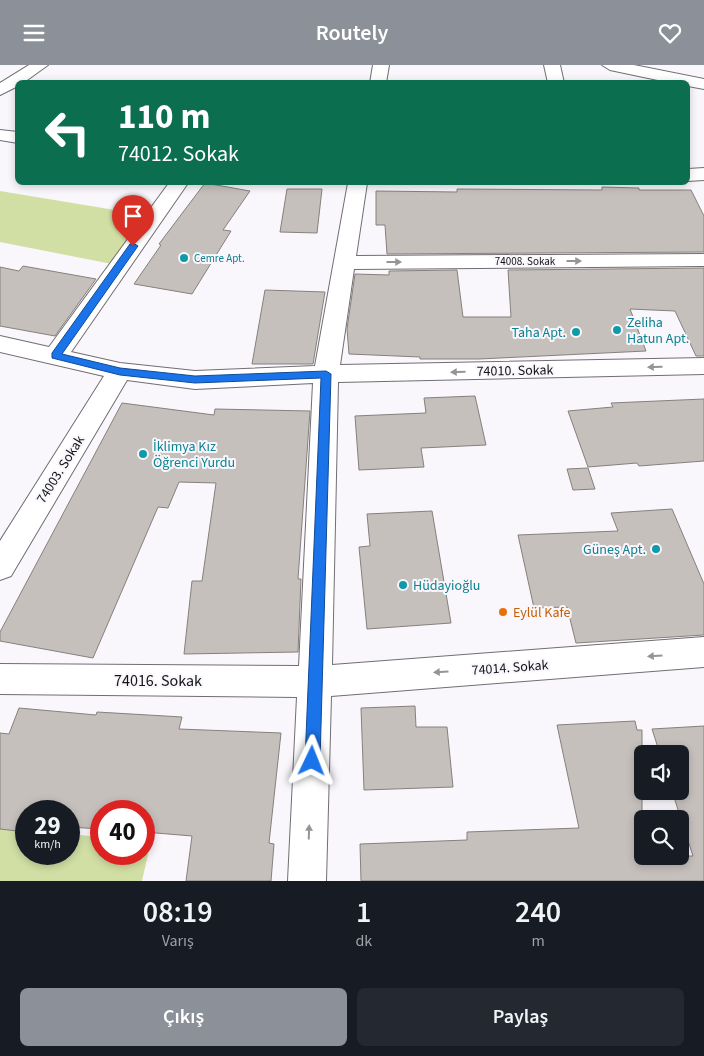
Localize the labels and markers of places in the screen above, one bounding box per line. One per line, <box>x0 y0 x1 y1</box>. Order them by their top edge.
pin <box>112 195 154 246</box>
place label: Cemre Apt. <box>194 251 245 266</box>
marker: Cemre Apt. <box>178 252 190 264</box>
place label: Zeliha Hatun Apt. <box>627 313 689 349</box>
place label: Taha Apt. <box>512 323 566 343</box>
marker: Zeliha Hatun Apt. <box>611 324 623 336</box>
marker: Taha Apt. <box>570 326 582 338</box>
place label: İklimya Kız Öğrenci Yurdu <box>153 437 235 473</box>
marker: İklimya Kız Öğrenci Yurdu <box>137 448 149 460</box>
place label: Güneş Apt. <box>583 540 646 560</box>
marker: Güneş Apt. <box>650 543 662 555</box>
place label: Hüdayioğlu <box>413 576 480 596</box>
marker: Hüdayioğlu <box>397 579 409 591</box>
place label: Eylül Kafe <box>513 603 570 623</box>
marker: Eylül Kafe <box>497 606 509 618</box>

